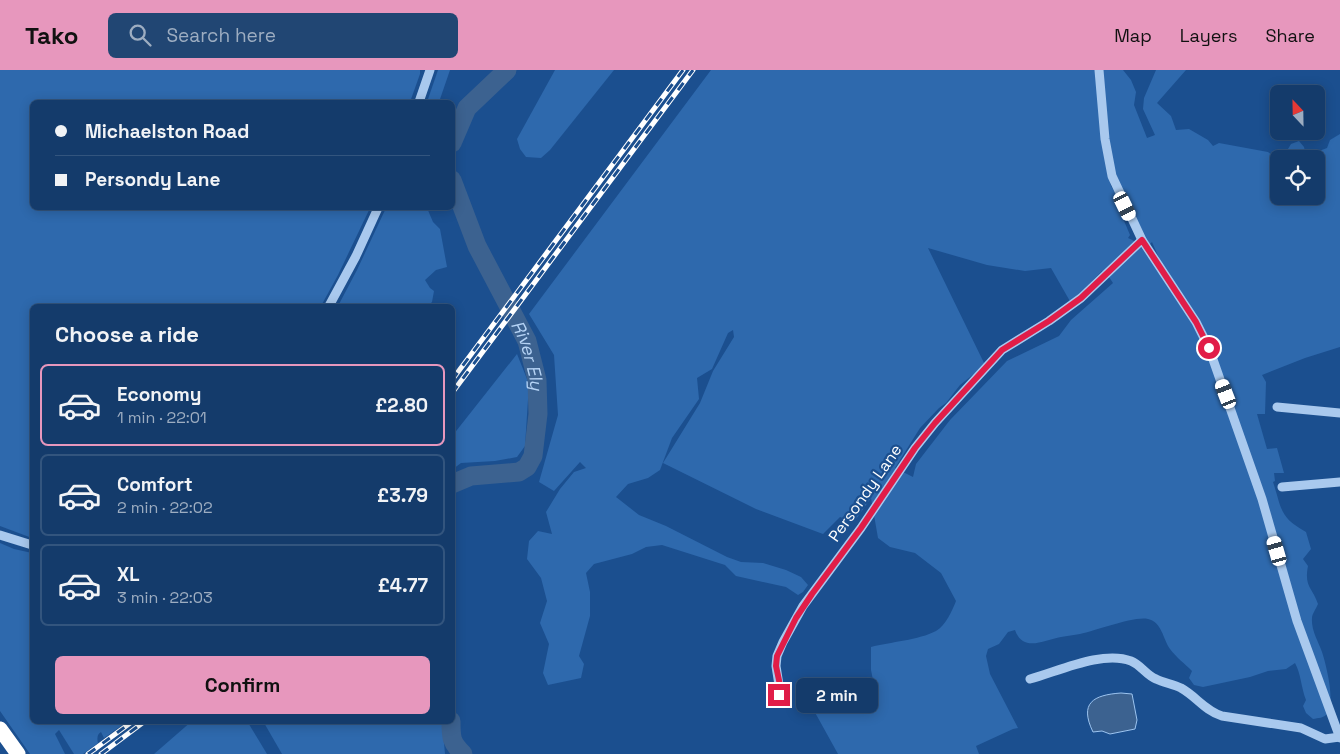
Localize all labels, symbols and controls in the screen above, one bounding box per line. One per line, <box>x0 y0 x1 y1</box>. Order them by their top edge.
search box <box>108 13 458 58</box>
text: Tako <box>25 20 78 51</box>
icon: search <box>126 21 154 49</box>
text: Search here <box>166 23 276 48</box>
text: Map <box>1114 24 1152 47</box>
text: Layers <box>1180 24 1237 47</box>
text: Share <box>1265 24 1315 47</box>
north arrow <box>1270 85 1325 140</box>
map controls <box>1270 85 1325 205</box>
text: Michaelston Road <box>85 119 249 144</box>
button: locate <box>1270 150 1325 205</box>
text: Persondy Lane <box>85 167 220 192</box>
car <box>1111 189 1138 223</box>
water label: River Ely <box>506 316 549 392</box>
text: Choose a ride <box>55 320 199 348</box>
route start <box>1198 337 1220 359</box>
car <box>1213 377 1238 411</box>
text: Economy <box>117 382 201 407</box>
icon: car <box>57 383 102 428</box>
text: £2.80 <box>375 393 428 418</box>
text: 1 min · 22:01 <box>117 407 207 428</box>
street label: Persondy Lane <box>824 440 906 546</box>
text: Comfort <box>117 472 193 497</box>
icon: car <box>57 473 102 518</box>
text: £3.79 <box>377 483 428 508</box>
text: 2 min · 22:02 <box>117 497 213 518</box>
car <box>1265 535 1288 567</box>
text: XL <box>117 562 140 587</box>
icon: car <box>57 563 102 608</box>
text: £4.77 <box>378 573 428 598</box>
text: 3 min · 22:03 <box>117 587 213 608</box>
button: Confirm <box>55 656 430 714</box>
callout: 2 min <box>796 678 879 712</box>
route end <box>768 684 790 706</box>
text: 2 min <box>816 685 858 706</box>

